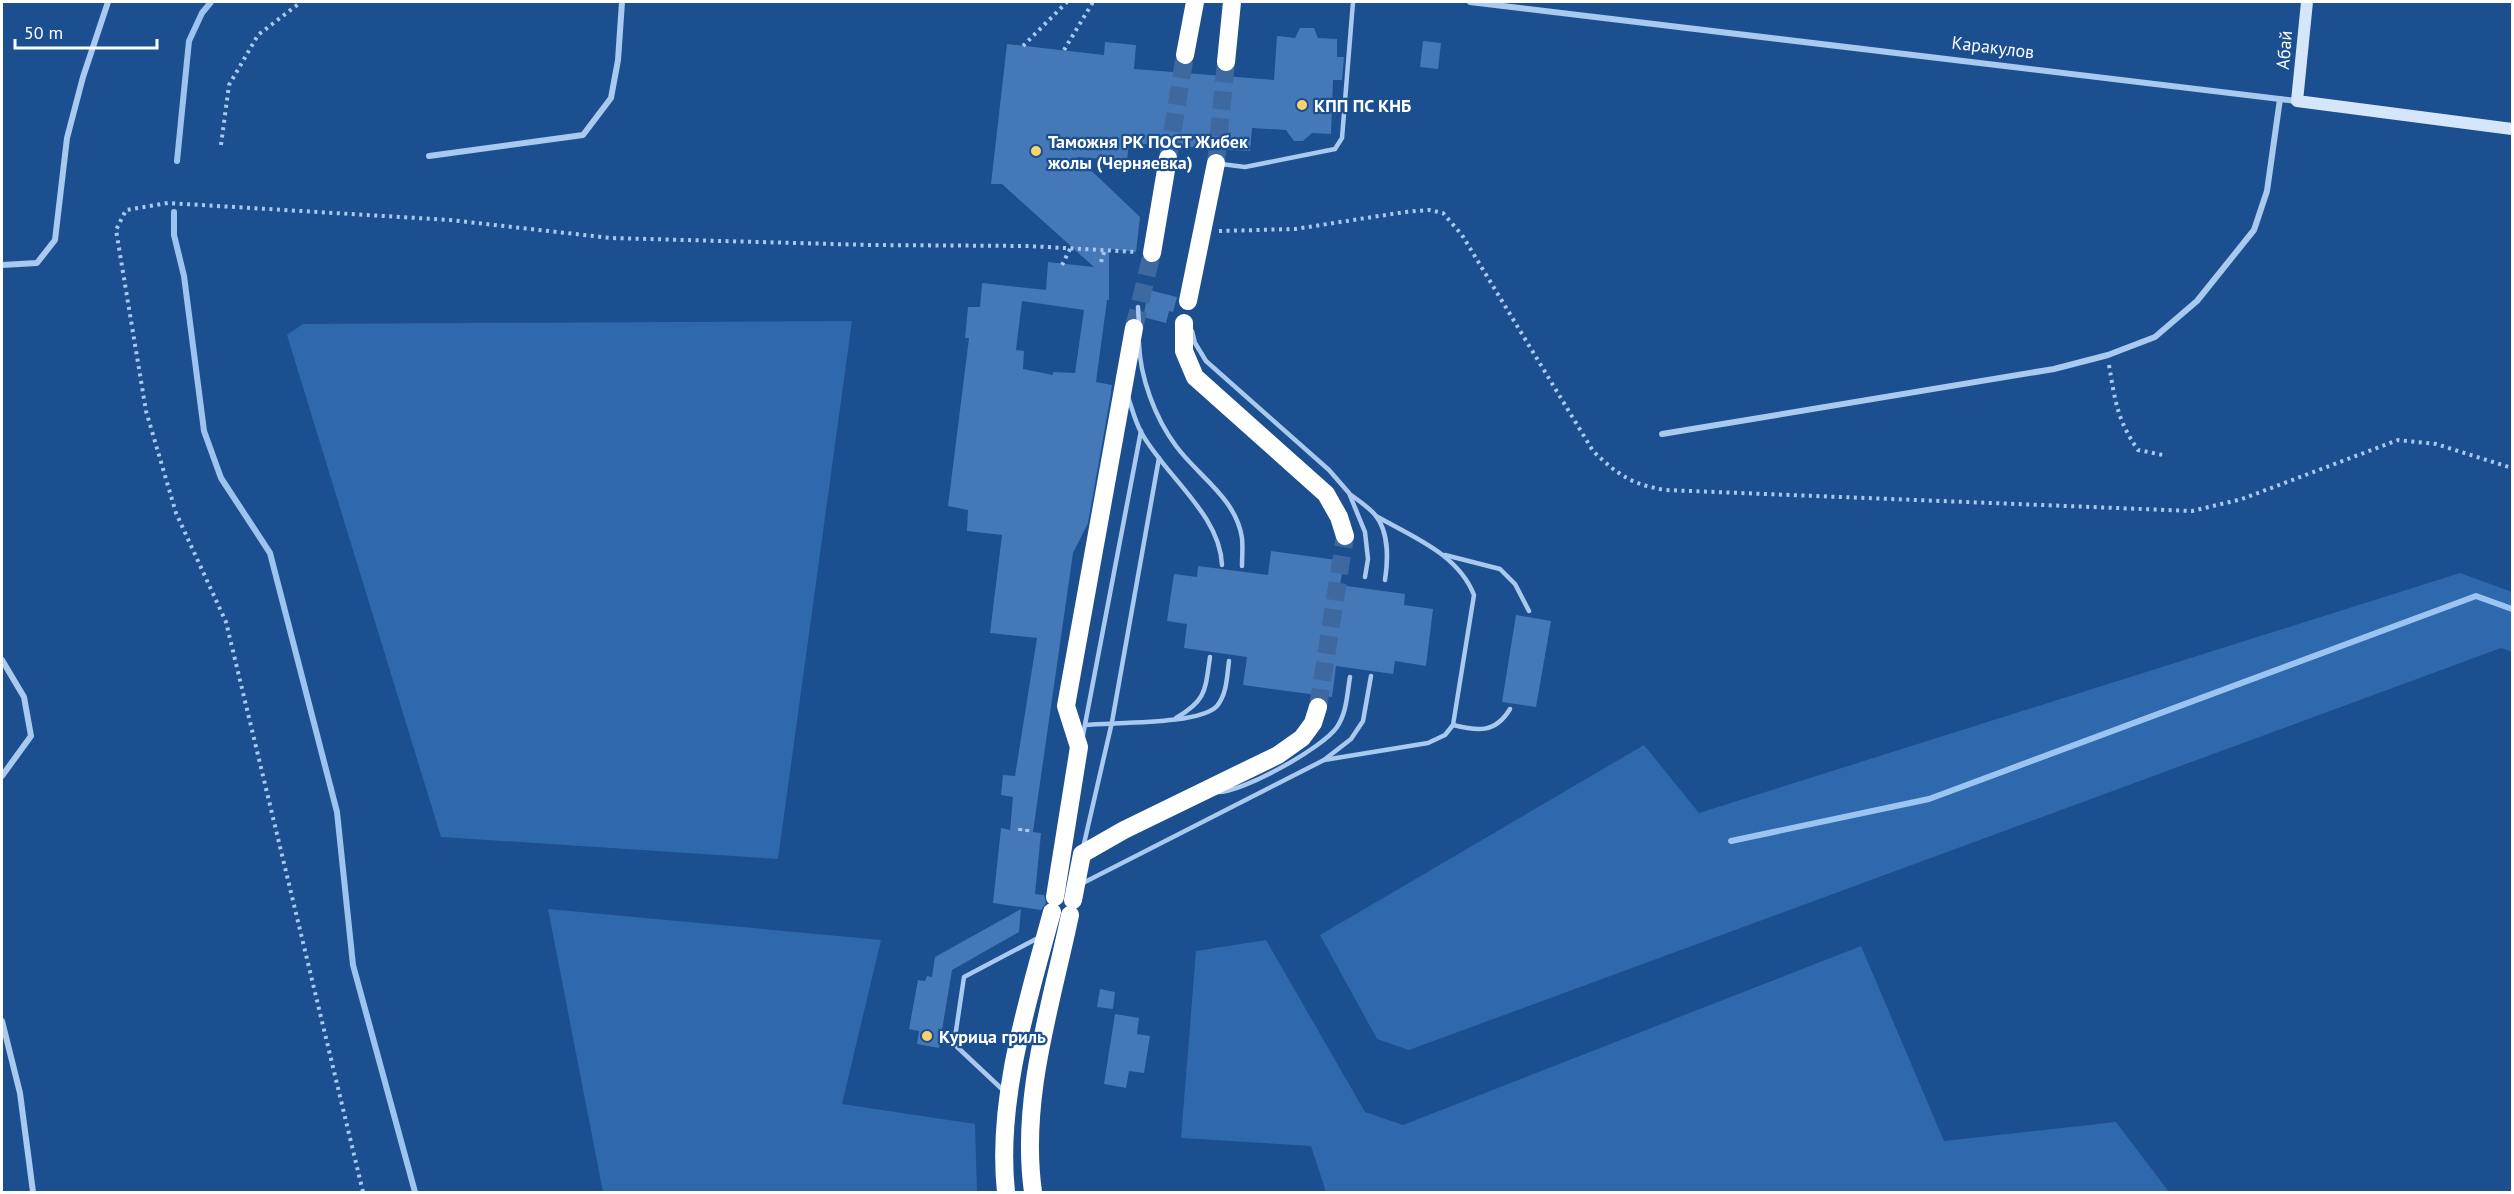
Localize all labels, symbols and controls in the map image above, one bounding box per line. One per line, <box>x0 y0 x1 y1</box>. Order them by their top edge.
scale bar <box>15 12 158 50</box>
text: 50 m <box>24 21 63 44</box>
street label: Абай <box>2271 30 2297 70</box>
street label: Каракулов <box>1950 31 2036 63</box>
place label: КПП ПС КНБ <box>1314 94 1411 117</box>
marker: КПП ПС КНБ <box>1295 98 1309 112</box>
place label: Таможня РК ПОСТ Жибек жолы (Черняевка) <box>1047 130 1248 174</box>
marker: Таможня РК ПОСТ Жибек жолы (Черняевка) <box>1029 144 1043 158</box>
place label: Курица гриль <box>939 1025 1046 1048</box>
marker: Курица гриль <box>920 1029 934 1043</box>

